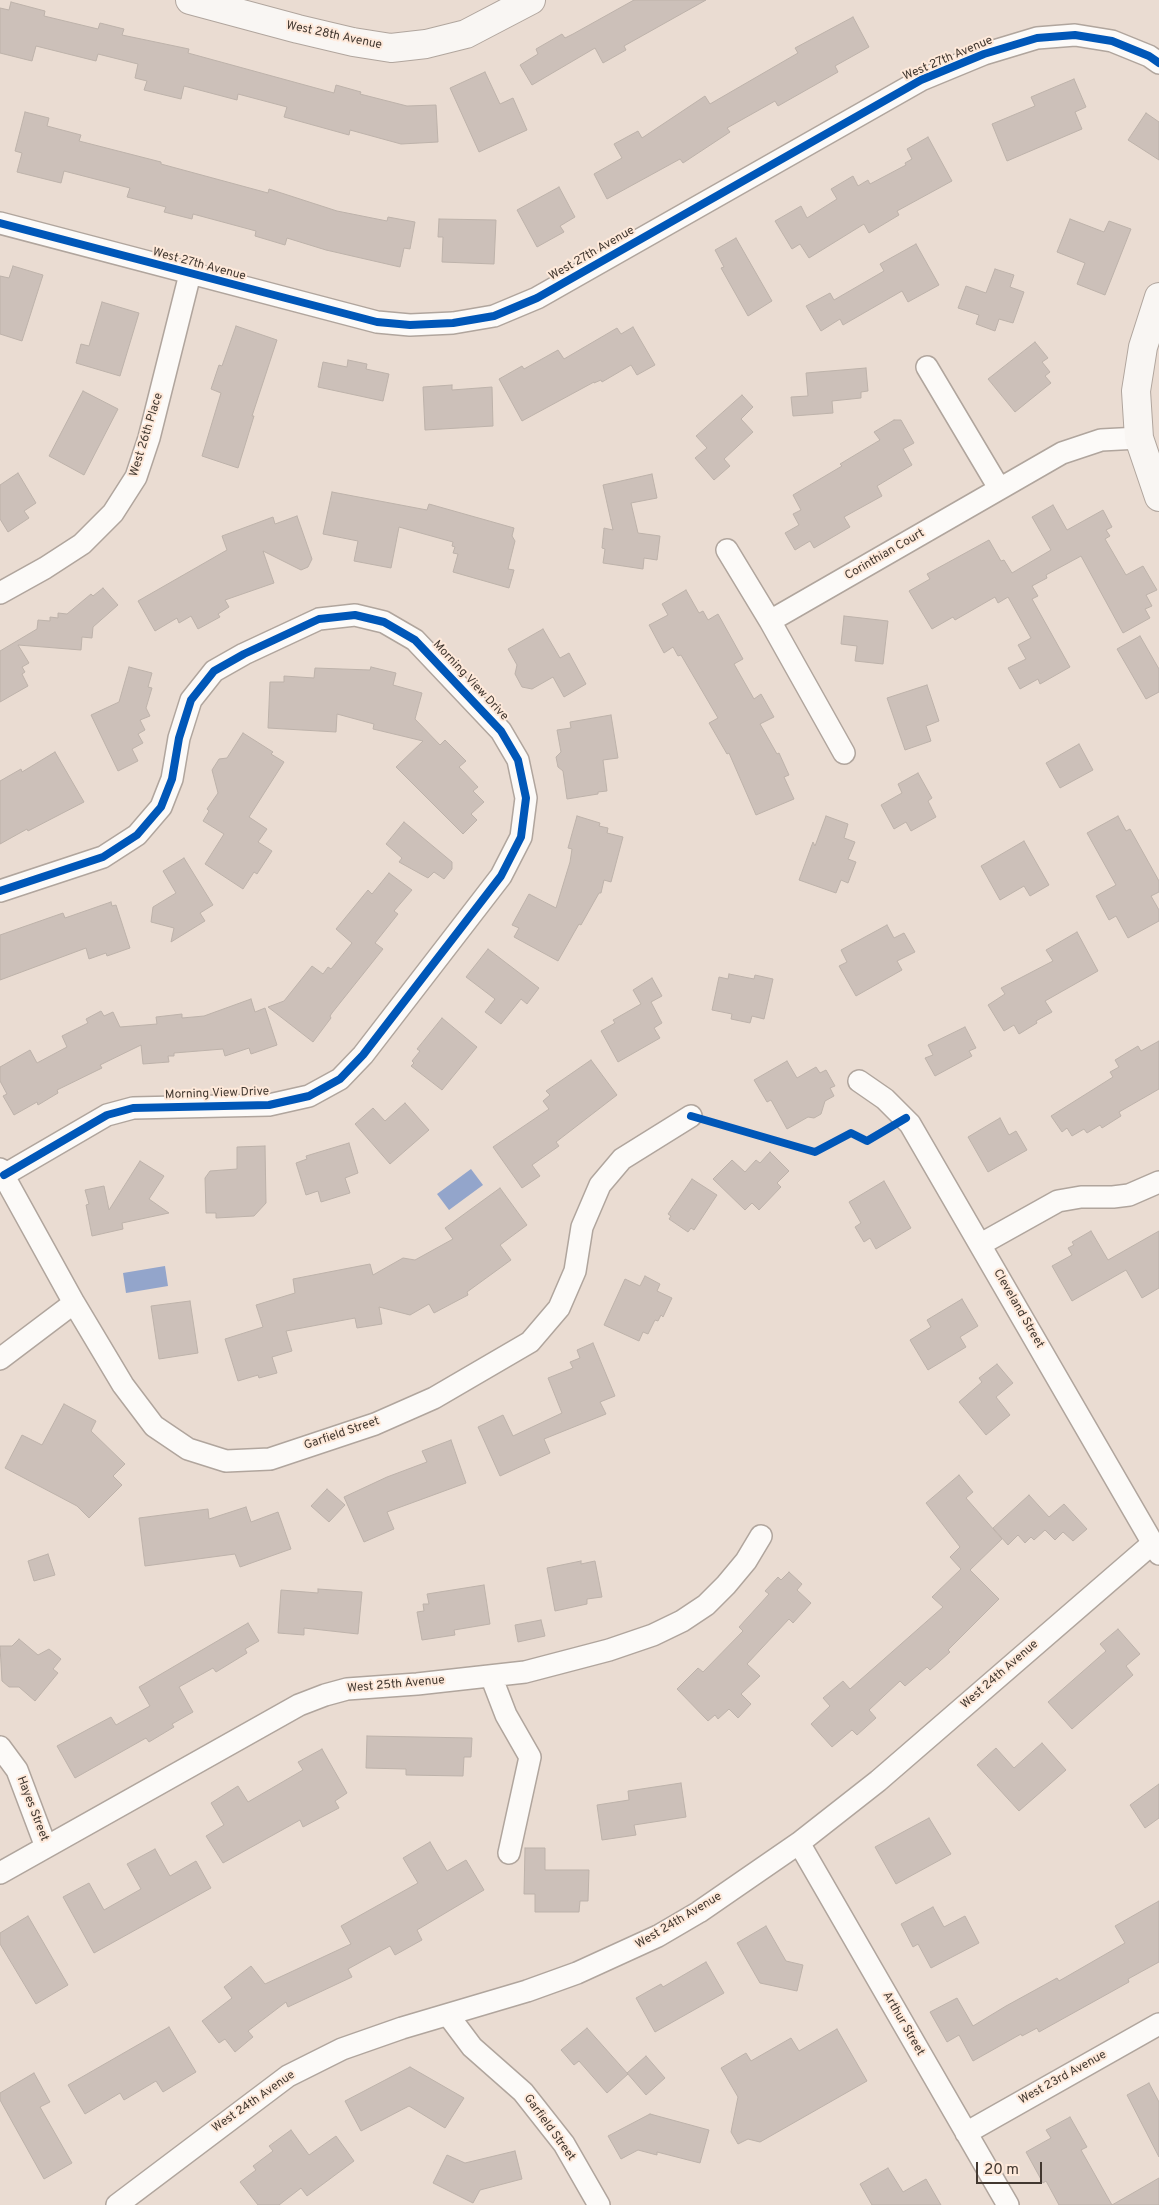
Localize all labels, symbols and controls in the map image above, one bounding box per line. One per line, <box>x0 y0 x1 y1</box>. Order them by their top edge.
street label: West 28th Avenue <box>285 19 383 53</box>
street label: West 27th Avenue <box>901 34 995 84</box>
street label: West 27th Avenue <box>547 224 637 284</box>
street label: West 27th Avenue <box>151 246 247 284</box>
street label: West 26th Place <box>127 391 167 479</box>
street label: Corinthian Court <box>843 526 927 584</box>
street label: Morning View Drive <box>429 638 511 724</box>
street label: Morning View Drive <box>165 1085 269 1103</box>
street label: Cleveland Street <box>990 1267 1046 1351</box>
street label: Garfield Street <box>302 1414 382 1454</box>
street label: West 24th Avenue <box>958 1638 1042 1712</box>
street label: West 25th Avenue <box>347 1674 445 1696</box>
street label: Hayes Street <box>13 1774 51 1844</box>
street label: West 24th Avenue <box>633 1890 725 1952</box>
street label: Arthur Street <box>879 1989 927 2059</box>
street label: West 23rd Avenue <box>1017 2048 1109 2108</box>
street label: West 24th Avenue <box>210 2068 298 2136</box>
street label: Garfield Street <box>520 2092 578 2164</box>
scale bar <box>979 2152 1045 2184</box>
text: 20 m <box>984 2161 1019 2180</box>

